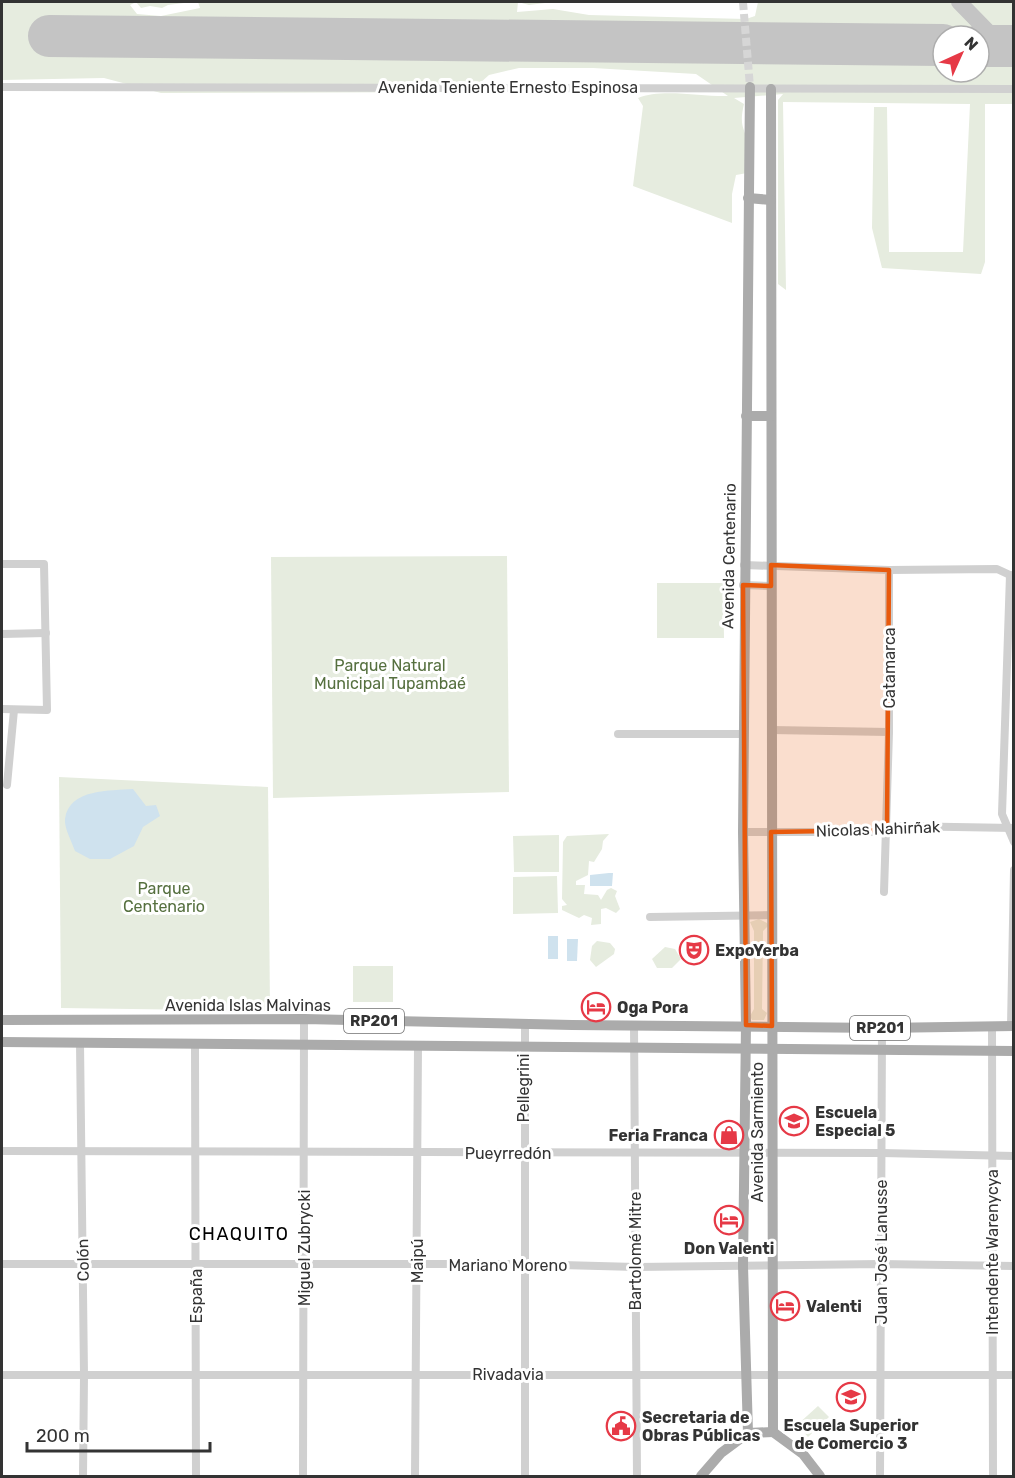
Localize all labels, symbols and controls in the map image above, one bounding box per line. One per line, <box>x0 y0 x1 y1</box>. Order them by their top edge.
north arrow <box>931 24 991 84</box>
text: N <box>960 33 982 55</box>
street label: Avenida Teniente Ernesto Espinosa <box>378 78 638 97</box>
street label: Avenida Centenario <box>718 483 740 629</box>
street label: Catamarca <box>880 627 899 709</box>
park label: Parque Natural Municipal Tupambaé <box>314 656 466 693</box>
street label: Nicolas Nahirñak <box>816 817 941 841</box>
park label: Parque Centenario <box>123 879 205 916</box>
theatre icon: ExpoYerba <box>678 934 710 966</box>
place label: ExpoYerba <box>715 941 799 960</box>
hotel icon: Oga Pora <box>580 991 612 1023</box>
street label: Avenida Islas Malvinas <box>165 996 331 1015</box>
place label: Oga Pora <box>617 998 688 1017</box>
road number: RP201 <box>344 1009 404 1033</box>
road number: RP201 <box>850 1016 910 1040</box>
street label: Pellegrini <box>514 1054 533 1122</box>
street label: Avenida Sarmiento <box>748 1062 767 1202</box>
place label: Escuela Especial 5 <box>815 1103 895 1140</box>
school or university icon: Escuela Especial 5 <box>778 1105 810 1137</box>
shop icon: Feria Franca <box>713 1119 745 1151</box>
place label: Feria Franca <box>609 1126 708 1145</box>
street label: Pueyrredón <box>465 1144 551 1163</box>
street label: Intendente Warenycya <box>983 1169 1002 1335</box>
street label: Juan José Lanusse <box>872 1179 891 1324</box>
street label: Miguel Zubrycki <box>295 1190 314 1306</box>
street label: Bartolomé Mitre <box>626 1191 645 1310</box>
hotel icon: Don Valenti <box>713 1204 745 1236</box>
district label: CHAQUITO <box>189 1223 289 1245</box>
street label: Colón <box>73 1239 93 1281</box>
street label: Maipú <box>408 1239 427 1283</box>
place label: Don Valenti <box>684 1239 774 1258</box>
street label: Mariano Moreno <box>449 1256 567 1275</box>
street label: España <box>187 1269 206 1323</box>
hotel icon: Valenti <box>769 1290 801 1322</box>
place label: Valenti <box>806 1297 862 1316</box>
street label: Rivadavia <box>472 1365 544 1384</box>
school or university icon: Escuela Superior de Comercio 3 <box>835 1381 867 1413</box>
place label: Secretaria de Obras Públicas <box>642 1408 761 1445</box>
public building icon: Secretaria de Obras Públicas <box>605 1410 637 1442</box>
scale bar <box>27 1415 210 1453</box>
place label: Escuela Superior de Comercio 3 <box>783 1416 919 1453</box>
text: 200 m <box>36 1425 90 1447</box>

